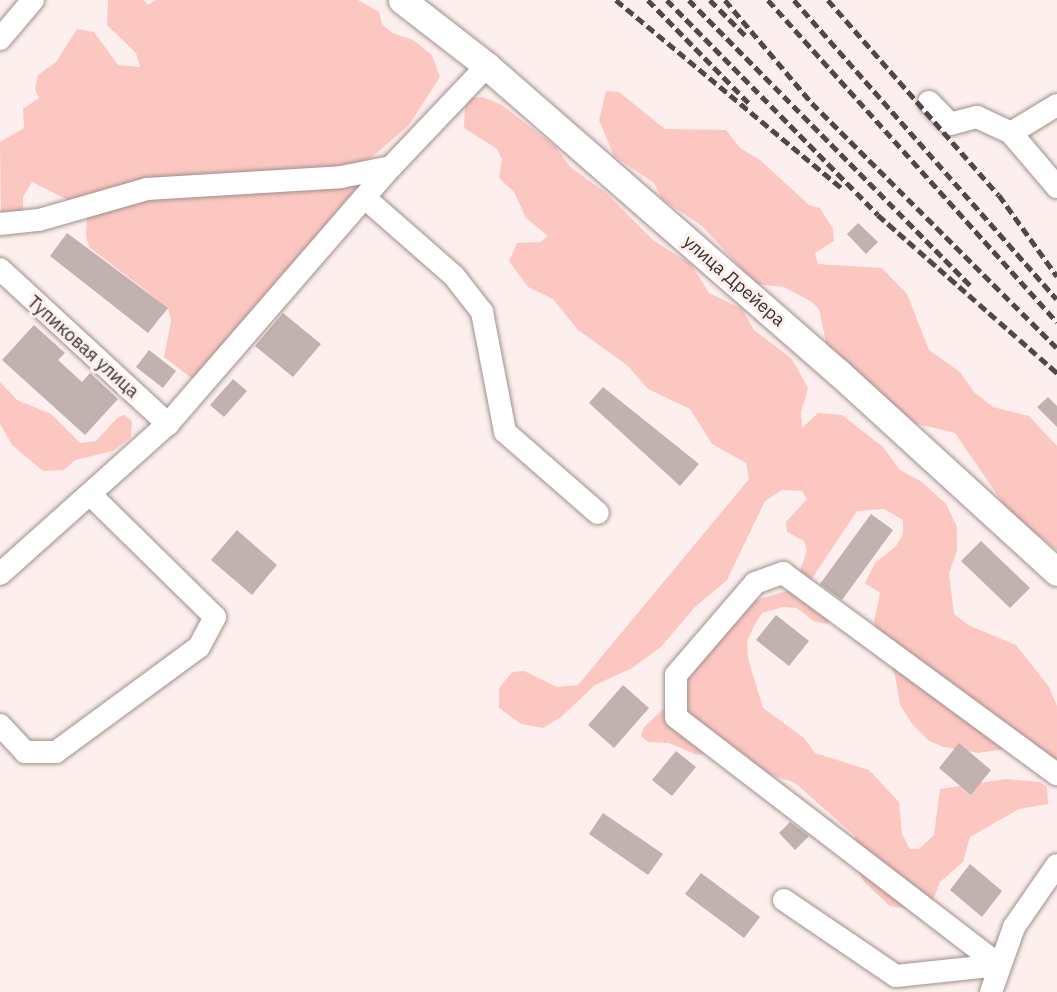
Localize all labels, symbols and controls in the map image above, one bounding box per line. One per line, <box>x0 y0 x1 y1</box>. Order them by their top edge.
street label: улица Дрейера <box>679 231 789 331</box>
street label: Тупиковая улица <box>23 291 143 403</box>

